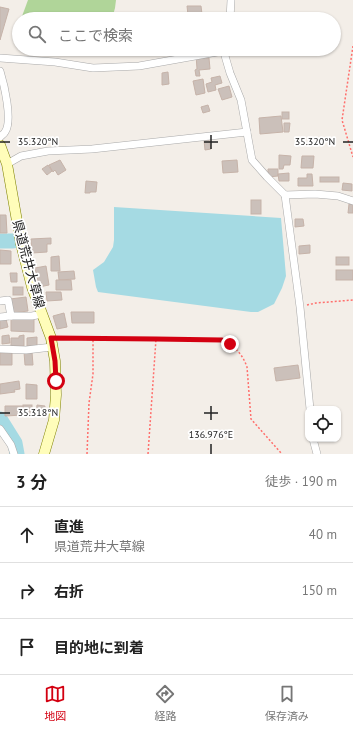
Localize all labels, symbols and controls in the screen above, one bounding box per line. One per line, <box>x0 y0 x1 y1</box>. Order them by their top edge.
search box <box>12 12 341 56</box>
icon: search <box>26 23 48 45</box>
text: ここで検索 <box>58 26 133 45</box>
text: 35.320°N <box>18 135 58 148</box>
text: 35.320°N <box>295 135 335 148</box>
street label: 県道荒井大草線 <box>9 218 49 310</box>
route end <box>221 335 239 353</box>
route start <box>47 372 65 390</box>
text: 35.318°N <box>18 406 58 419</box>
map controls <box>305 406 341 442</box>
button: locate <box>305 406 341 442</box>
text: 136.976°E <box>189 428 233 441</box>
text: 3 分 <box>16 471 47 493</box>
text: 徒歩 · 190 m <box>265 473 337 490</box>
text: 直進 <box>54 517 84 536</box>
icon: ahead <box>16 524 38 546</box>
text: 40 m <box>309 526 337 543</box>
text: 県道荒井大草線 <box>54 538 145 555</box>
icon: right <box>16 580 38 602</box>
text: 右折 <box>54 582 84 601</box>
text: 150 m <box>302 582 337 599</box>
icon: arrive <box>16 636 38 658</box>
text: 目的地に到着 <box>54 638 144 657</box>
tab: 地図 <box>44 683 66 723</box>
tab: 経路 <box>154 683 176 723</box>
tab: 保存済み <box>265 683 309 723</box>

